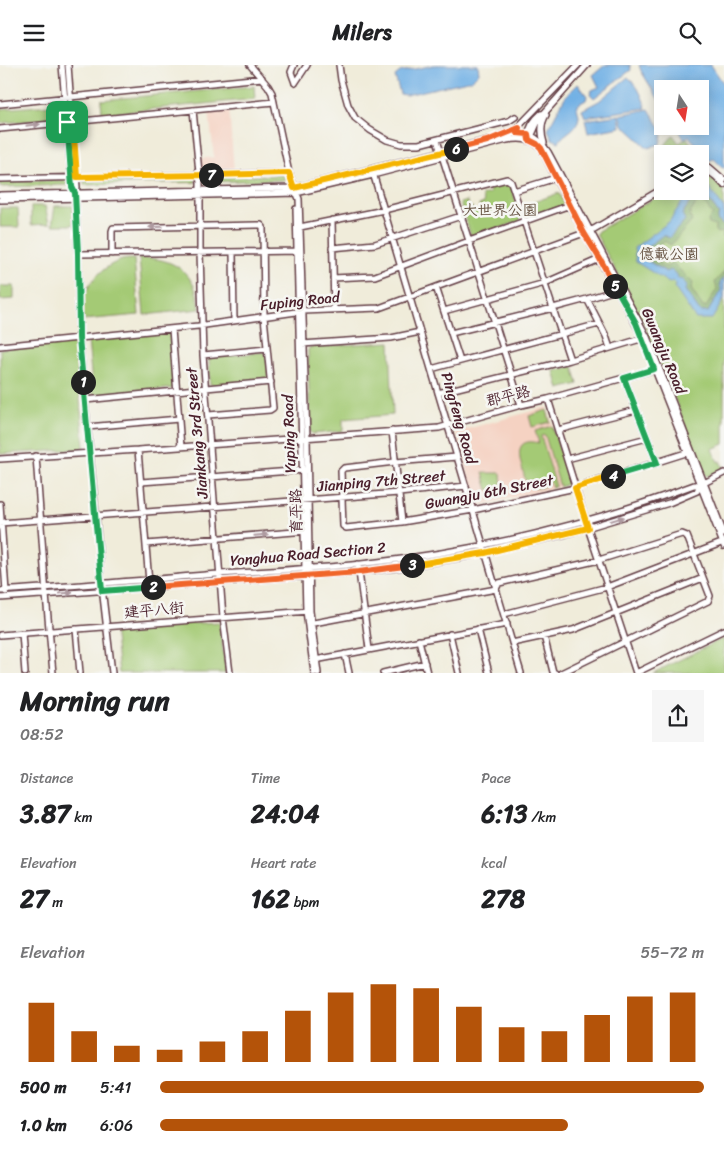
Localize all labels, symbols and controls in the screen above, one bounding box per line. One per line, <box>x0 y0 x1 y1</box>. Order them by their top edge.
text: Milers <box>332 13 392 52</box>
icon: menu <box>20 19 48 47</box>
icon: search <box>676 19 704 47</box>
north arrow <box>654 80 709 135</box>
map controls <box>654 80 709 200</box>
pin <box>46 101 88 143</box>
icon: arrive <box>53 108 81 136</box>
one-way arrow <box>26 121 42 129</box>
pin: 6 <box>444 137 468 161</box>
text: 6 <box>453 137 460 162</box>
button: layers <box>654 145 709 200</box>
pin: 7 <box>198 163 224 187</box>
text: 7 <box>208 163 216 188</box>
park label: 大世界公園 <box>462 197 538 223</box>
one-way arrow <box>148 223 164 231</box>
park label: 億載公園 <box>639 241 699 267</box>
pin: 5 <box>602 273 628 299</box>
text: 5 <box>611 274 620 299</box>
street label: Fuping Road <box>259 284 342 318</box>
street label: Gwangju Road <box>634 304 694 399</box>
street label: Jiankang 3rd Street <box>178 365 216 501</box>
pin: 1 <box>70 369 96 395</box>
street label: Pingfeng Road <box>433 369 485 468</box>
text: 1 <box>80 370 87 395</box>
street label: 郡平路 <box>483 378 533 414</box>
street label: Yuping Road <box>275 393 303 474</box>
street label: Jianping 7th Street <box>315 462 447 500</box>
pin: 4 <box>600 463 626 489</box>
text: 4 <box>609 464 618 489</box>
street label: Gwangju 6th Street <box>423 467 556 517</box>
street label: 育平路 <box>283 488 309 534</box>
one-way arrow <box>610 514 625 522</box>
one-way arrow <box>253 530 269 538</box>
street label: Yonghua Road Section 2 <box>229 534 387 574</box>
pin: 3 <box>400 553 424 577</box>
text: 3 <box>409 553 416 578</box>
pin: 2 <box>140 575 166 599</box>
text: 2 <box>149 575 158 600</box>
one-way arrow <box>58 589 74 597</box>
street label: 建平八街 <box>123 594 185 626</box>
text: Morning run <box>20 676 170 725</box>
button: share <box>652 690 704 742</box>
text: 08:52 <box>20 720 64 749</box>
text: Distance <box>20 766 73 791</box>
text: Time <box>251 766 280 791</box>
text: Pace <box>481 766 511 791</box>
text: 3.87 <box>20 791 71 836</box>
text: 24:04 <box>251 791 320 836</box>
text: 6:13 <box>481 791 528 836</box>
text: km <box>71 805 92 830</box>
text: /km <box>528 805 556 830</box>
text: Elevation <box>20 851 77 876</box>
text: Heart rate <box>251 851 316 876</box>
text: kcal <box>481 851 507 876</box>
text: 27 <box>20 876 49 921</box>
text: 162 <box>251 876 290 921</box>
text: 278 <box>481 876 525 921</box>
text: m <box>49 890 63 915</box>
text: bpm <box>290 890 320 915</box>
text: Elevation <box>20 938 85 967</box>
text: 55–72 m <box>641 938 704 967</box>
text: 500 m <box>20 1073 66 1102</box>
text: 5:41 <box>100 1073 131 1102</box>
text: 1.0 km <box>20 1111 67 1140</box>
text: 6:06 <box>100 1111 133 1140</box>

